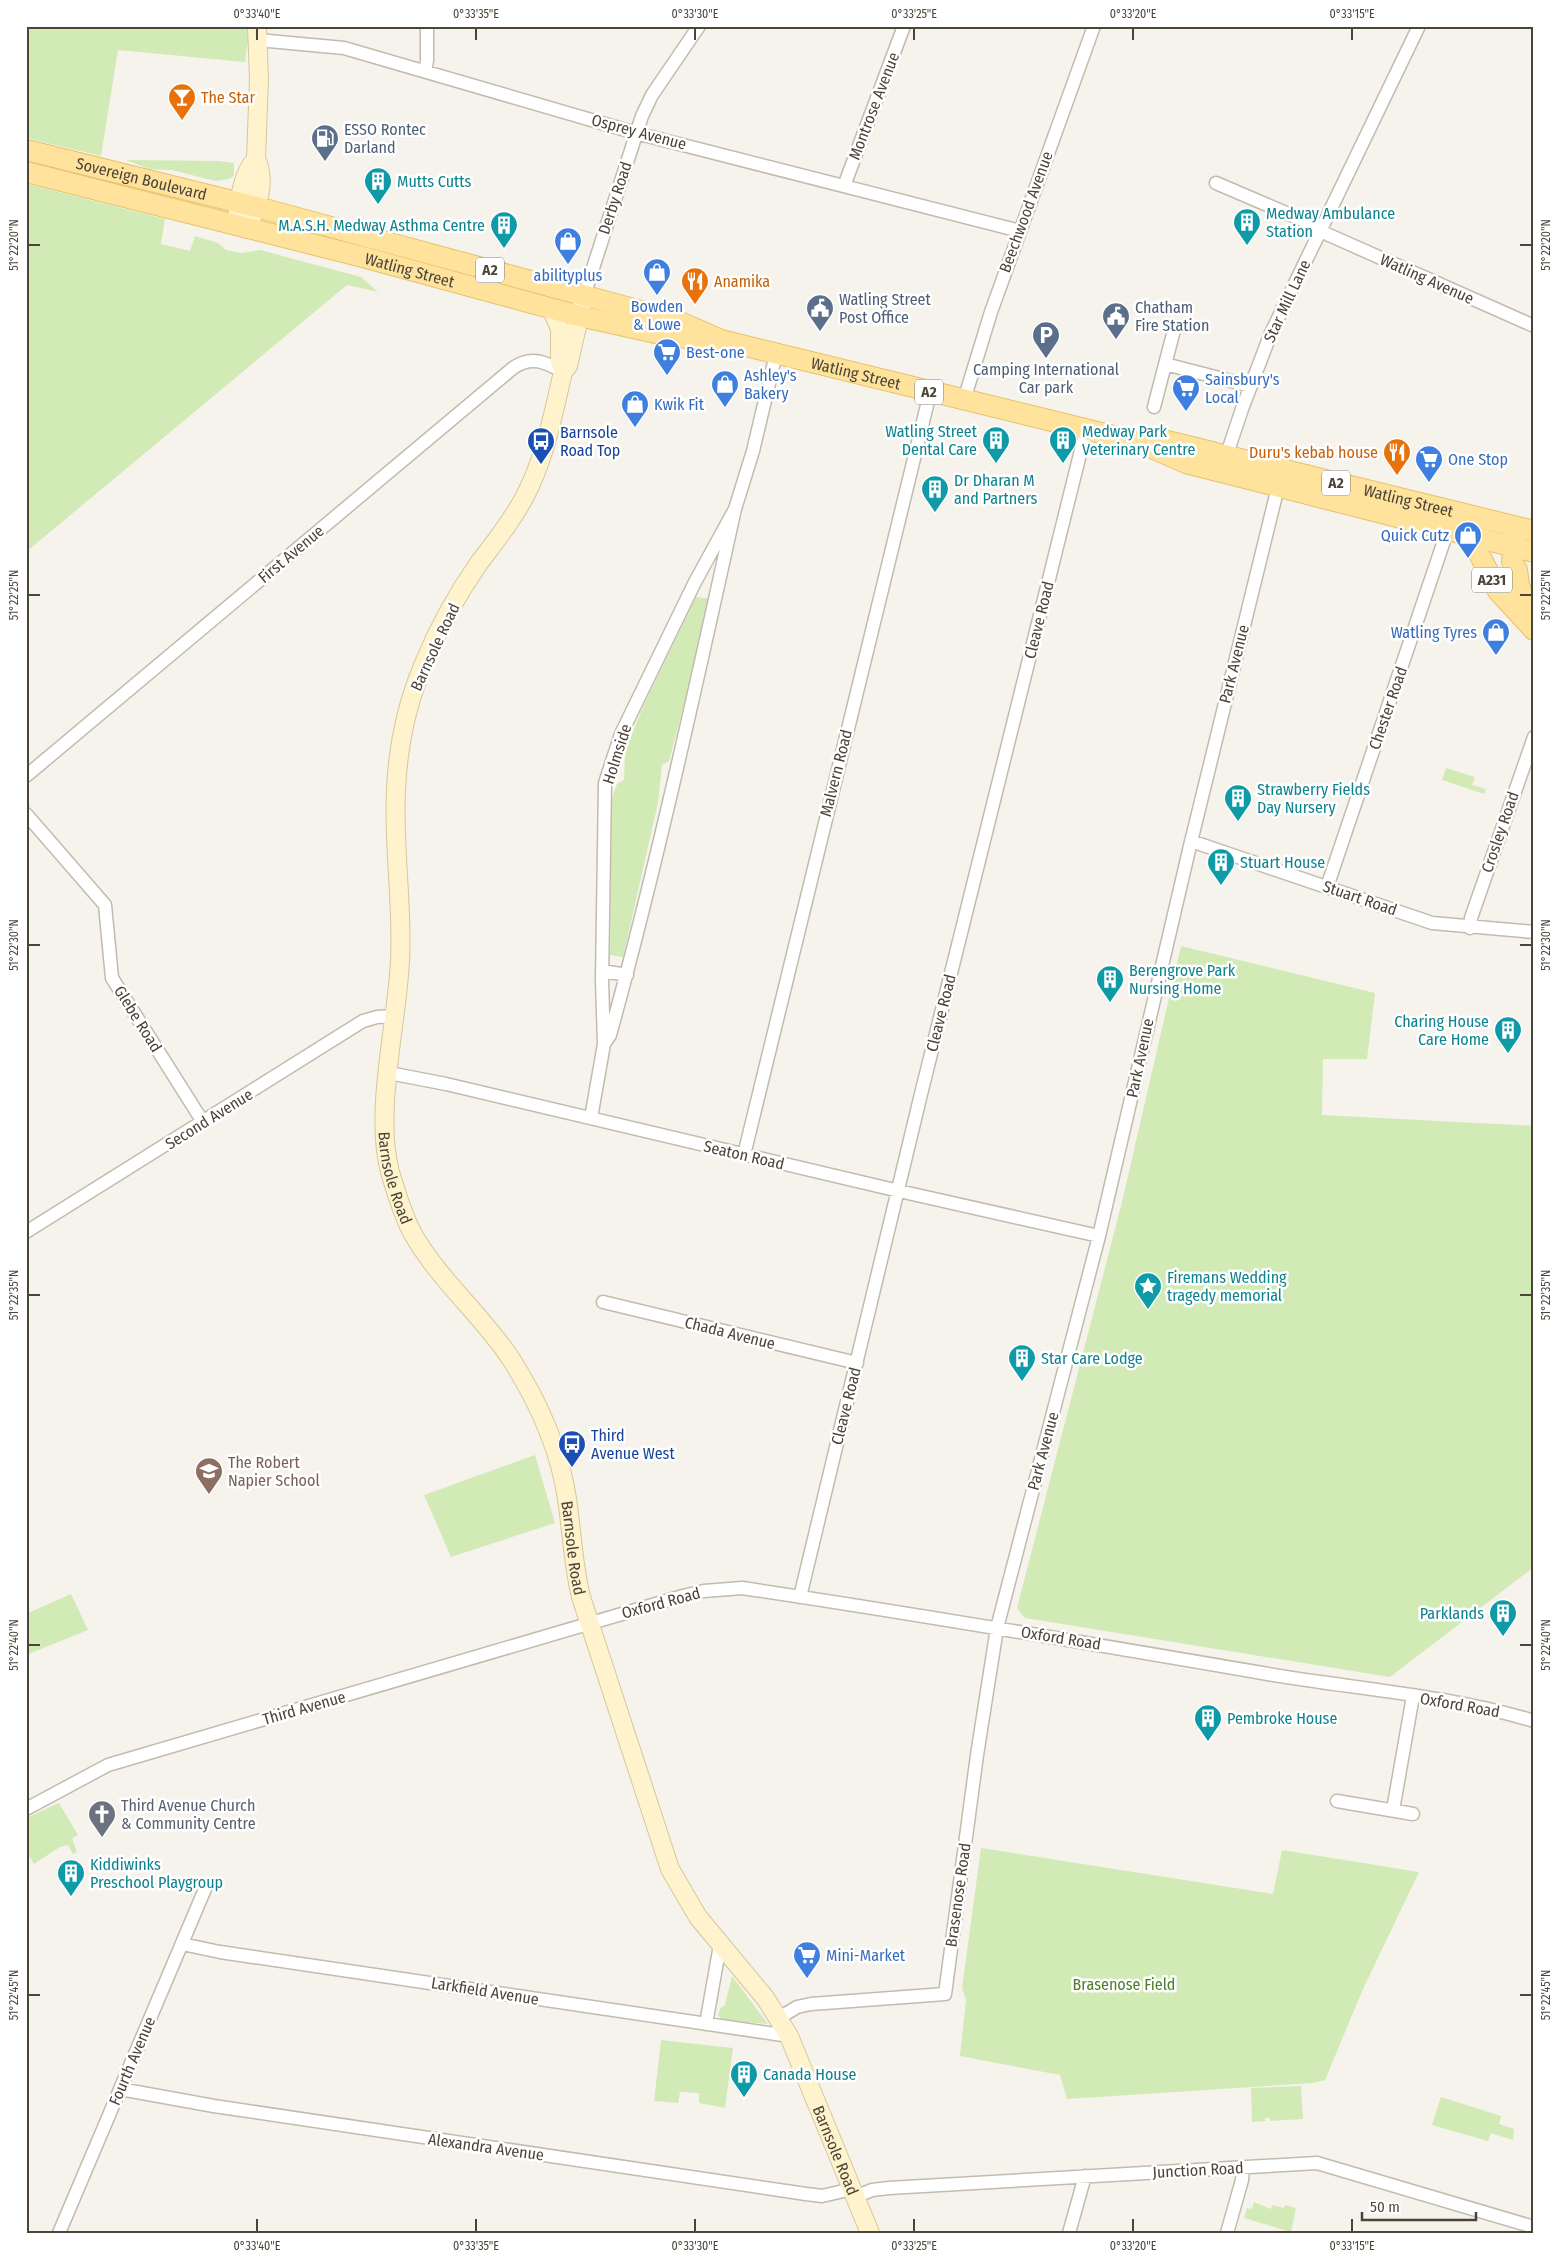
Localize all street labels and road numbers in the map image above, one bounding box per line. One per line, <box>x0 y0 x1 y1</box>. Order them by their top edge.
street label: Montrose Avenue <box>845 49 903 162</box>
street label: Osprey Avenue <box>590 110 689 154</box>
street label: Beechwood Avenue <box>995 149 1057 275</box>
street label: Sovereign Boulevard <box>74 153 209 204</box>
street label: Derby Road <box>594 159 636 237</box>
street label: Watling Street <box>363 249 457 291</box>
street label: Watling Avenue <box>1377 250 1477 308</box>
street label: Star Mill Lane <box>1260 257 1314 345</box>
road number: A2 <box>476 258 504 282</box>
street label: Watling Street <box>809 353 904 393</box>
road number: A2 <box>915 380 943 404</box>
road number: A2 <box>1322 470 1350 496</box>
street label: Watling Street <box>1362 480 1456 521</box>
street label: First Avenue <box>254 521 328 587</box>
road number: A231 <box>1472 568 1512 592</box>
street label: Cleave Road <box>1020 579 1058 661</box>
street label: Barnsole Road <box>406 600 464 694</box>
street label: Park Avenue <box>1215 623 1253 705</box>
street label: Chester Road <box>1365 664 1411 752</box>
street label: Holmside <box>598 721 636 786</box>
street label: Malvern Road <box>816 728 856 818</box>
street label: Crosley Road <box>1477 789 1523 875</box>
street label: Stuart Road <box>1320 876 1400 920</box>
street label: Cleave Road <box>922 972 960 1054</box>
street label: Glebe Road <box>110 982 166 1056</box>
street label: Park Avenue <box>1122 1017 1158 1099</box>
street label: Second Avenue <box>162 1084 256 1153</box>
street label: Barnsole Road <box>375 1131 416 1227</box>
street label: Seaton Road <box>702 1136 786 1174</box>
street label: Chada Avenue <box>683 1313 777 1353</box>
street label: Cleave Road <box>827 1365 865 1447</box>
street label: Park Avenue <box>1023 1410 1063 1492</box>
street label: Barnsole Road <box>558 1500 590 1597</box>
street label: Oxford Road <box>620 1583 702 1623</box>
street label: Oxford Road <box>1020 1622 1102 1654</box>
street label: Third Avenue <box>260 1687 348 1729</box>
street label: Oxford Road <box>1419 1689 1501 1721</box>
street label: Brasenose Road <box>941 1842 975 1948</box>
street label: Larkfield Avenue <box>430 1973 540 2009</box>
street label: Fourth Avenue <box>105 2014 159 2108</box>
street label: Barnsole Road <box>809 2103 863 2198</box>
street label: Alexandra Avenue <box>427 2129 545 2165</box>
street label: Junction Road <box>1152 2158 1244 2182</box>

